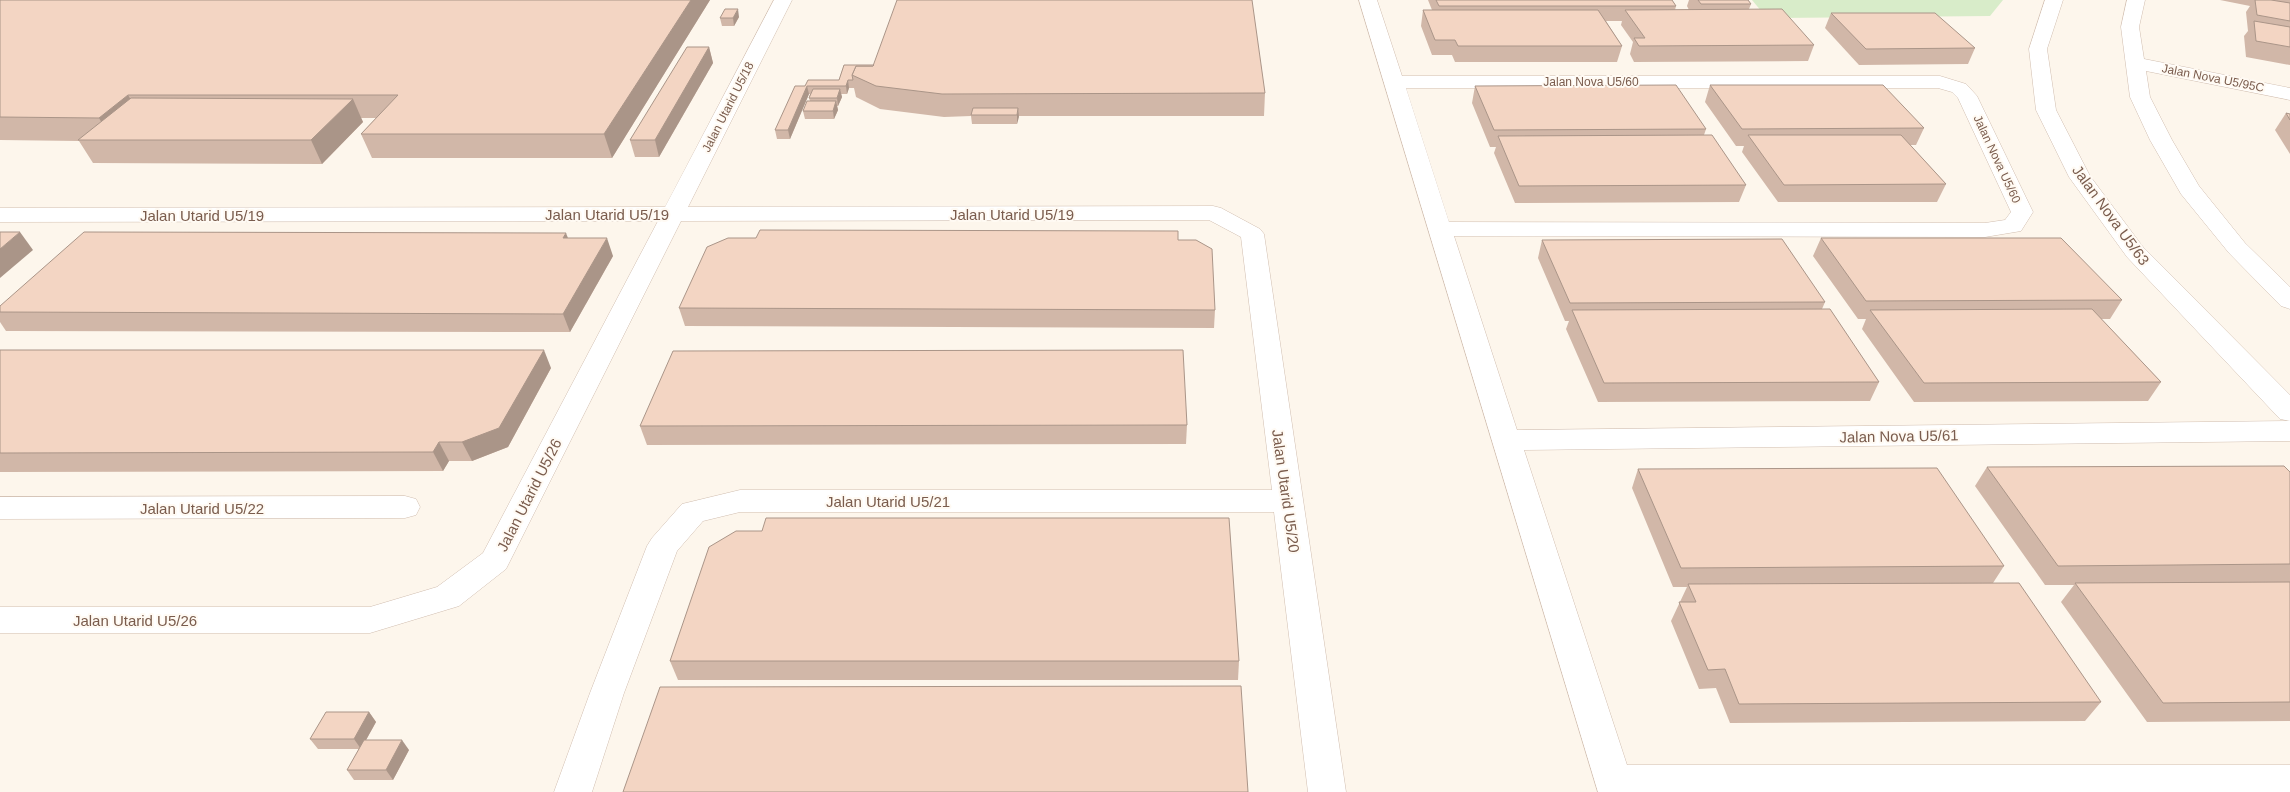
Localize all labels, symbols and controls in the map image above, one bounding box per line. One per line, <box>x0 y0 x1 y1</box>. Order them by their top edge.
street label: Jalan Utarid U5/18 <box>699 59 757 154</box>
street label: Jalan Nova U5/95C <box>2161 61 2266 95</box>
street label: Jalan Nova U5/60 <box>1543 75 1639 89</box>
street label: Jalan Nova U5/60 <box>1970 113 2024 205</box>
street label: Jalan Nova U5/63 <box>2069 162 2153 268</box>
street label: Jalan Utarid U5/19 <box>545 206 669 223</box>
street label: Jalan Utarid U5/19 <box>950 206 1074 223</box>
street label: Jalan Utarid U5/19 <box>140 207 264 224</box>
street label: Jalan Nova U5/61 <box>1839 426 1959 446</box>
street label: Jalan Utarid U5/20 <box>1269 428 1303 554</box>
street label: Jalan Utarid U5/26 <box>493 436 565 554</box>
street label: Jalan Utarid U5/21 <box>826 493 950 510</box>
street label: Jalan Utarid U5/22 <box>140 500 264 517</box>
street label: Jalan Utarid U5/26 <box>73 612 197 629</box>

